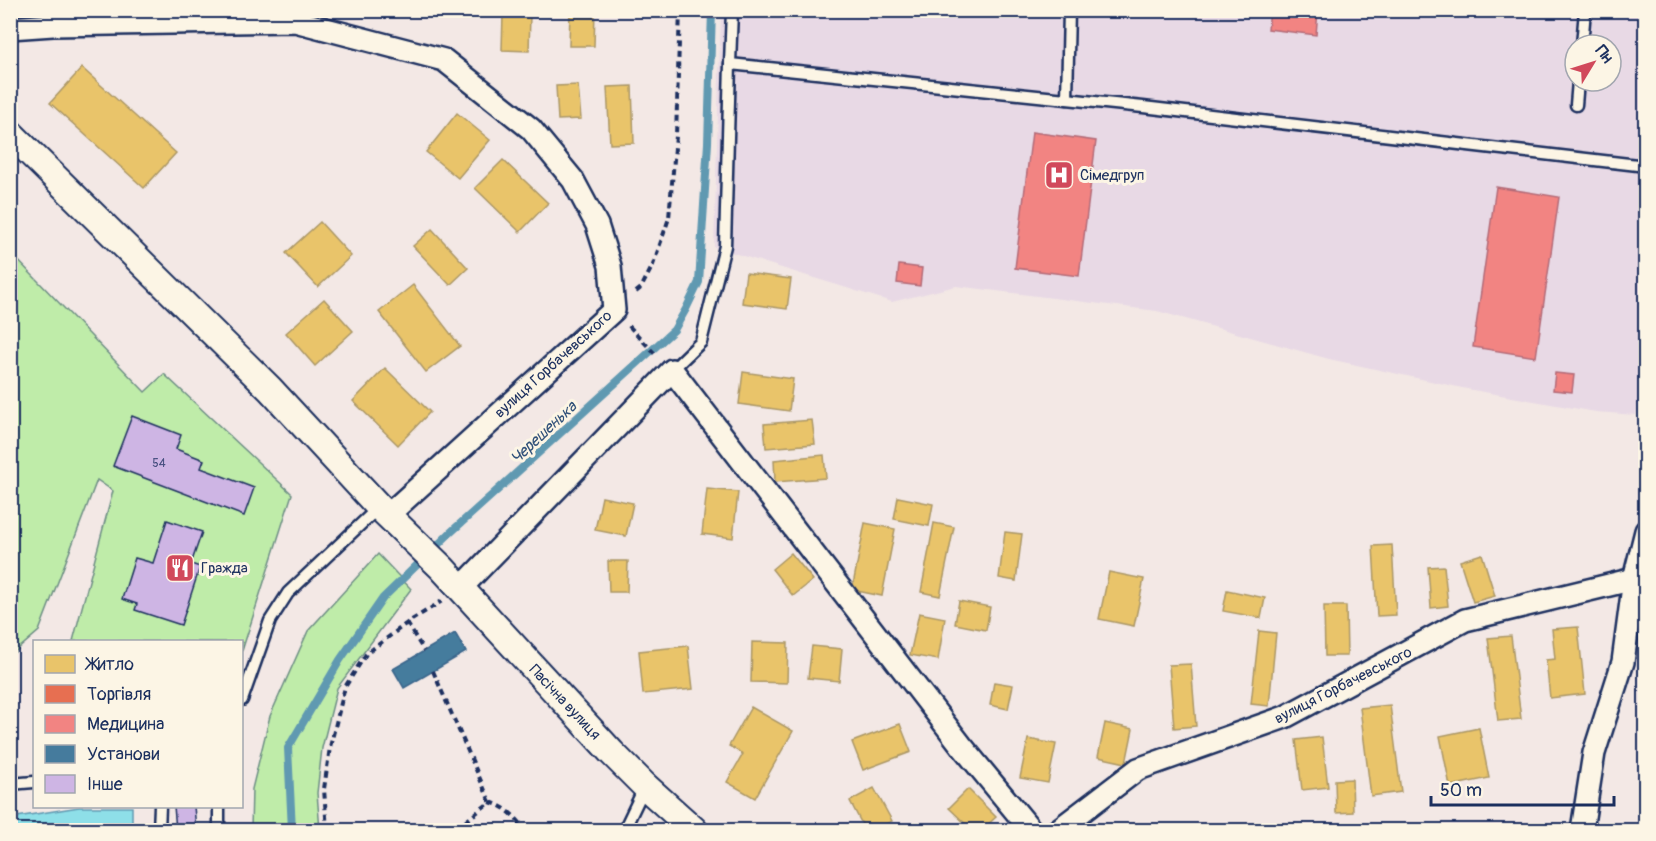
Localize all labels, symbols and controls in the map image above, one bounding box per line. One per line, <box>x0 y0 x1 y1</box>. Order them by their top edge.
north arrow <box>1563 33 1623 93</box>
text: Пн <box>1591 41 1617 67</box>
hospital icon: Сімедгруп <box>1043 159 1075 191</box>
place label: Сімедгруп <box>1080 166 1144 185</box>
street label: вулиця Горбачевського <box>491 307 616 422</box>
water label: Черешенька <box>506 396 582 468</box>
house number: 54 <box>152 456 166 471</box>
restaurant icon: Гражда <box>164 552 196 584</box>
place label: Гражда <box>201 559 248 578</box>
legend <box>33 640 243 808</box>
street label: вулиця Горбачевського <box>1271 643 1415 728</box>
text: Житло <box>84 653 134 676</box>
street label: Пасічна вулиця <box>525 661 604 744</box>
text: Торгівля <box>87 683 151 706</box>
text: Медицина <box>87 713 164 736</box>
text: Установи <box>87 743 160 766</box>
scale bar <box>1431 769 1614 807</box>
text: Інше <box>87 773 123 796</box>
text: 50 m <box>1440 779 1482 802</box>

